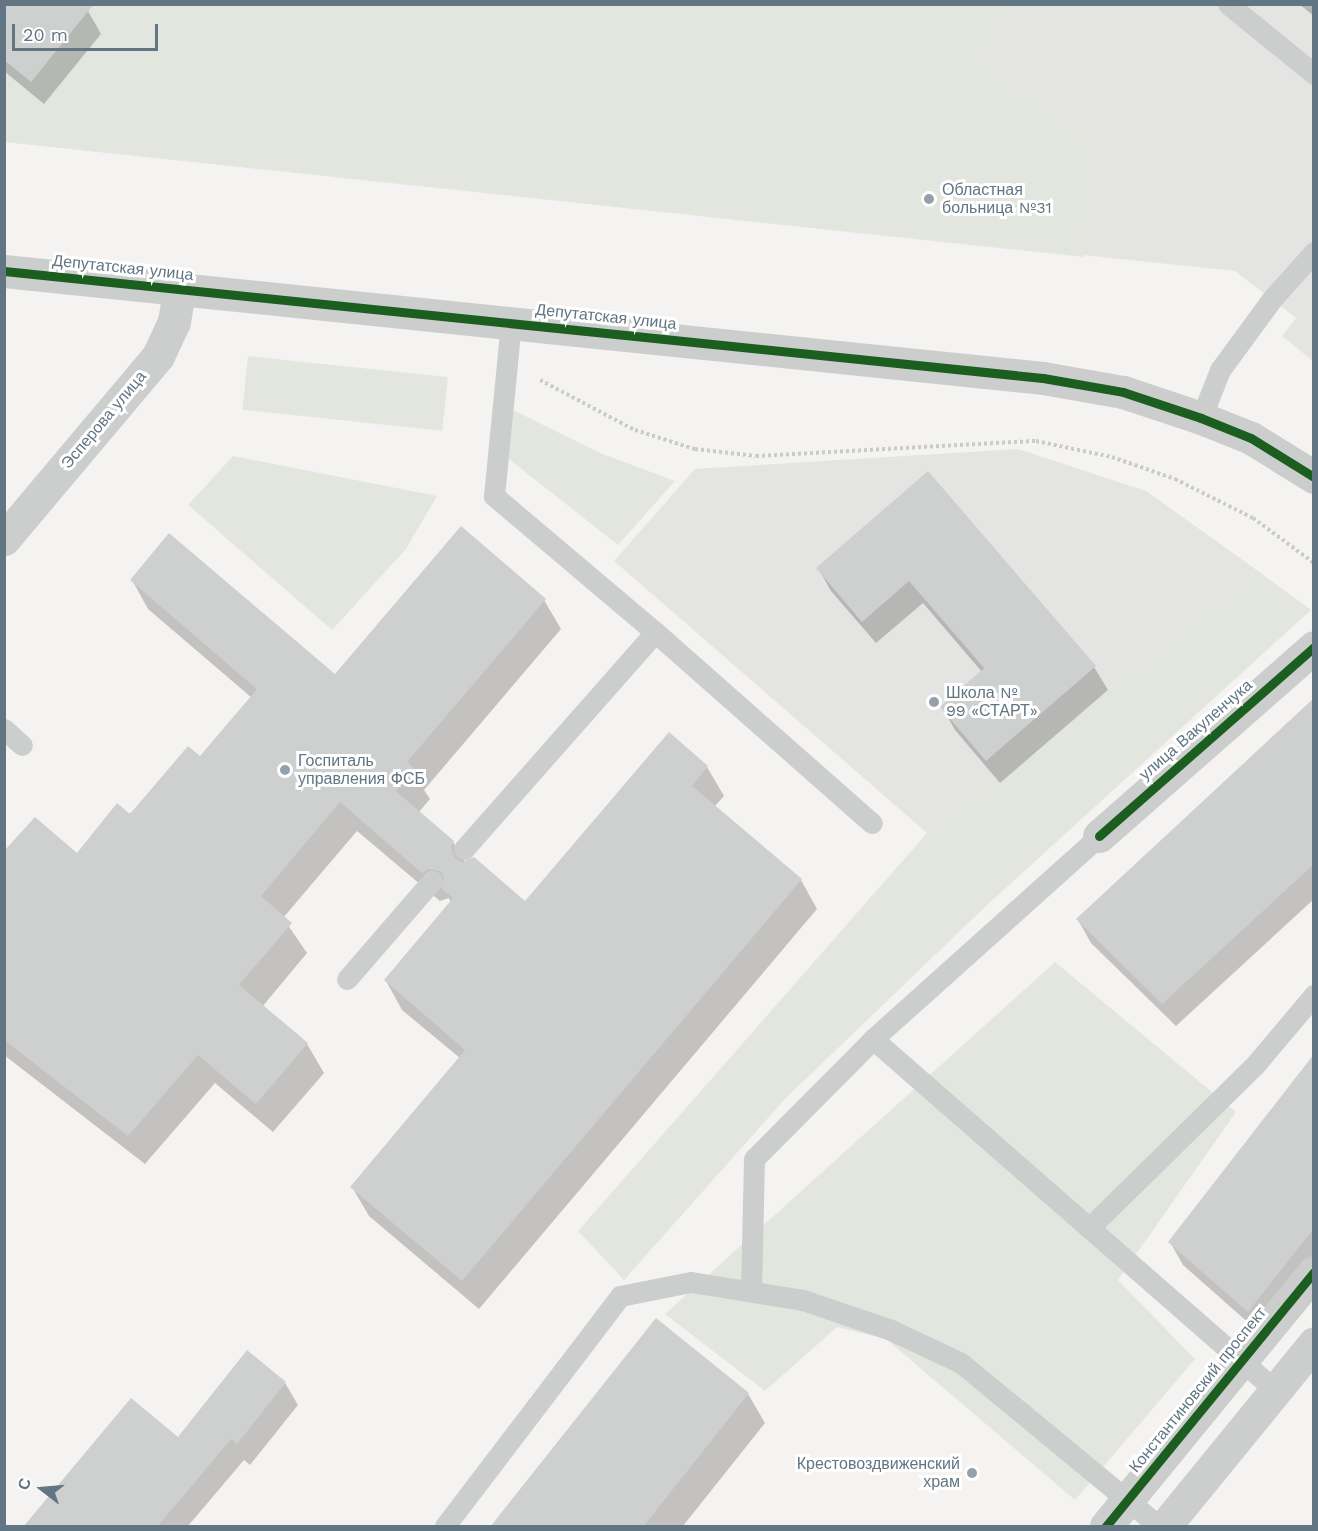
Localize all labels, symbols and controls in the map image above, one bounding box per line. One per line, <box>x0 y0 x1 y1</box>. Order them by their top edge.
scale bar <box>15 12 160 50</box>
text: 20 m <box>23 24 68 45</box>
place label: Областная больница №31 <box>942 180 1052 218</box>
marker: Областная больница №31 <box>920 190 938 208</box>
street label: Депутатская улица <box>52 251 194 285</box>
street label: Депутатская улица <box>535 300 677 334</box>
street label: Эсперова улица <box>58 367 150 473</box>
street label: улица Вакуленчука <box>1136 676 1256 784</box>
place label: Школа № 99 «СТАРТ» <box>946 683 1038 721</box>
marker: Школа № 99 «СТАРТ» <box>927 695 941 709</box>
place label: Госпиталь управления ФСБ <box>298 751 425 789</box>
marker: Госпиталь управления ФСБ <box>276 761 294 779</box>
street label: Константиновский проспект <box>1125 1303 1271 1477</box>
place label: Крестовоздвиженский храм <box>797 1454 960 1492</box>
north arrow <box>12 1459 72 1519</box>
marker: Крестовоздвиженский храм <box>965 1466 979 1480</box>
text: С <box>13 1476 35 1492</box>

